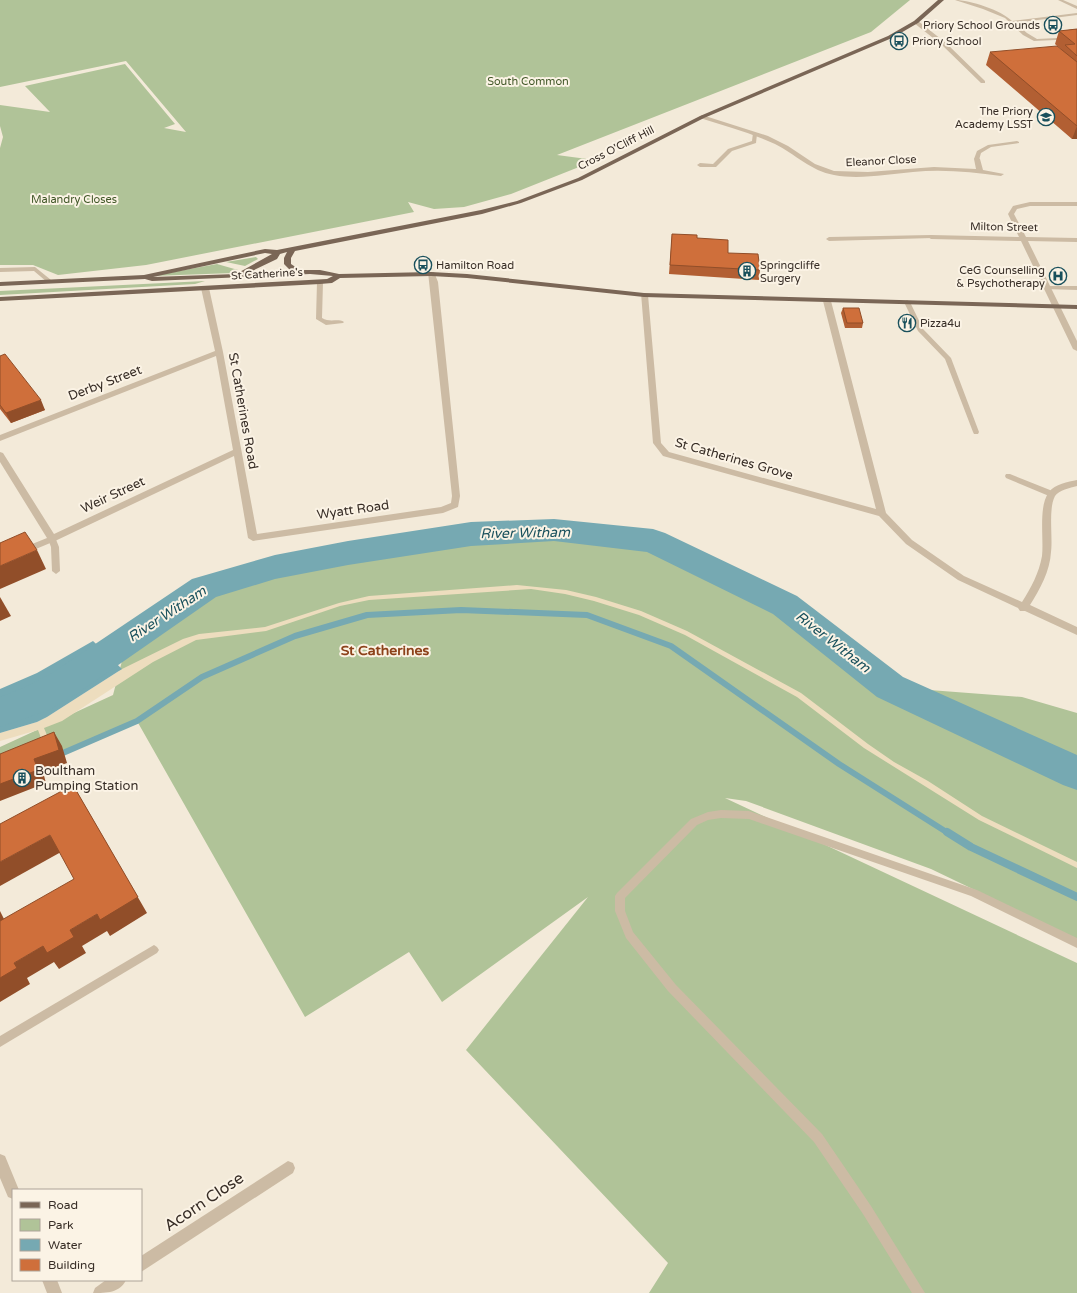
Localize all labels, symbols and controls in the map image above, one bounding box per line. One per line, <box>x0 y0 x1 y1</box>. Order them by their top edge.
bus stop icon: Priory School Grounds <box>1043 15 1063 35</box>
place label: Priory School Grounds <box>923 19 1040 32</box>
bus stop icon: Priory School <box>889 31 909 51</box>
place label: Priory School <box>912 35 981 48</box>
park label: South Common <box>487 75 569 88</box>
place label: The Priory Academy LSST <box>955 105 1033 131</box>
school or university icon: The Priory Academy LSST <box>1036 107 1056 127</box>
street label: Cross O'Cliff Hill <box>576 123 656 173</box>
street label: Eleanor Close <box>845 153 917 169</box>
park label: Malandry Closes <box>31 193 117 206</box>
street label: Milton Street <box>970 220 1038 234</box>
bus stop icon: Hamilton Road <box>413 255 433 275</box>
place label: Hamilton Road <box>436 259 514 272</box>
place label: Springcliffe Surgery <box>760 259 820 285</box>
building icon: Springcliffe Surgery <box>737 261 757 281</box>
place label: CeG Counselling & Psychotherapy <box>956 264 1045 290</box>
street label: St Catherine's <box>231 266 303 282</box>
hospital icon: CeG Counselling & Psychotherapy <box>1048 266 1068 286</box>
restaurant icon: Pizza4u <box>897 313 917 333</box>
place label: Pizza4u <box>920 317 961 330</box>
street label: St Catherines Road <box>225 351 261 471</box>
street label: Derby Street <box>66 362 144 404</box>
street label: St Catherines Grove <box>673 434 795 484</box>
street label: Weir Street <box>79 473 148 517</box>
street label: Wyatt Road <box>316 497 390 523</box>
water label: River Witham <box>480 524 571 542</box>
water label: River Witham <box>125 582 210 646</box>
water label: River Witham <box>792 608 875 677</box>
district label: St Catherines <box>341 642 430 659</box>
place label: Boultham Pumping Station <box>35 763 138 794</box>
building icon: Boultham Pumping Station <box>12 768 32 788</box>
street label: Acorn Close <box>160 1168 248 1236</box>
legend <box>12 1189 142 1281</box>
text: Road <box>48 1198 78 1212</box>
text: Park <box>48 1218 74 1232</box>
text: Water <box>48 1238 83 1252</box>
text: Building <box>48 1258 95 1272</box>

